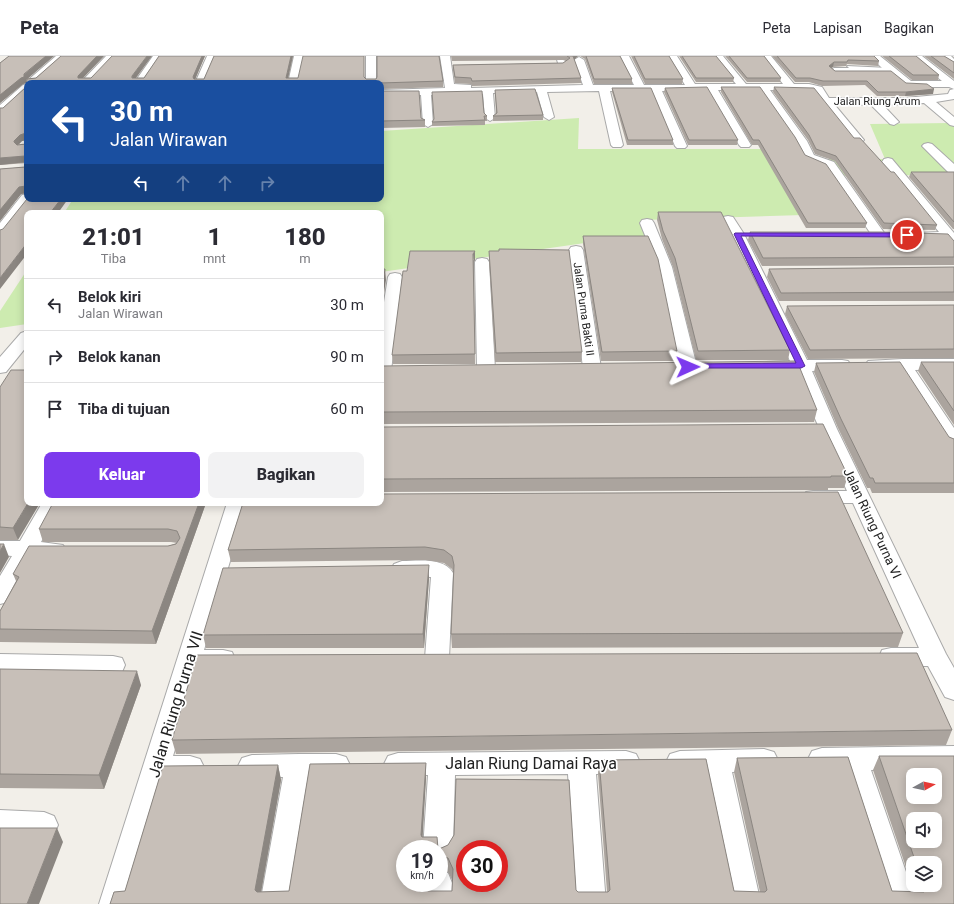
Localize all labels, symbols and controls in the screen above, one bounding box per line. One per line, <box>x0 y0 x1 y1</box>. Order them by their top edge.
text: Peta <box>20 16 59 39</box>
text: Peta <box>763 20 791 36</box>
text: Lapisan <box>813 20 862 36</box>
text: Bagikan <box>884 20 934 36</box>
text: 30 m <box>110 95 173 128</box>
street label: Jalan Riung Arum <box>834 95 920 108</box>
icon: left <box>44 96 96 148</box>
text: Jalan Wirawan <box>110 129 227 150</box>
icon: left <box>130 172 152 194</box>
icon: ahead <box>172 172 194 194</box>
icon: ahead <box>214 172 236 194</box>
icon: right <box>256 172 278 194</box>
pin <box>890 218 924 252</box>
text: 21:01 <box>82 223 145 251</box>
text: 1 <box>207 223 221 251</box>
text: 180 <box>284 223 326 251</box>
icon: arrive <box>896 224 918 246</box>
text: Tiba <box>101 251 126 266</box>
text: mnt <box>203 251 226 266</box>
text: m <box>299 251 311 266</box>
street label: Jalan Purna Bakti II <box>570 261 597 357</box>
text: Belok kiri <box>78 288 141 306</box>
icon: left <box>44 294 66 316</box>
text: 30 m <box>330 296 364 314</box>
text: Jalan Wirawan <box>78 306 163 321</box>
icon: right <box>44 346 66 368</box>
position arrow <box>667 346 709 388</box>
text: Belok kanan <box>78 348 161 366</box>
text: 90 m <box>330 348 364 366</box>
icon: arrive <box>44 398 66 420</box>
text: Tiba di tujuan <box>78 400 170 418</box>
text: 60 m <box>330 400 364 418</box>
button: Keluar <box>44 452 200 498</box>
button: Bagikan <box>208 452 364 498</box>
street label: Jalan Riung Purna VI <box>840 466 905 581</box>
street label: Jalan Riung Purna VII <box>144 629 207 780</box>
street label: Jalan Riung Damai Raya <box>445 754 617 773</box>
north arrow <box>906 768 942 804</box>
map controls <box>906 768 942 892</box>
button: sound <box>906 812 942 848</box>
speed limit sign: 30 <box>456 840 508 892</box>
text: 19 <box>411 849 433 873</box>
button: layers <box>906 856 942 892</box>
text: km/h <box>410 870 434 881</box>

